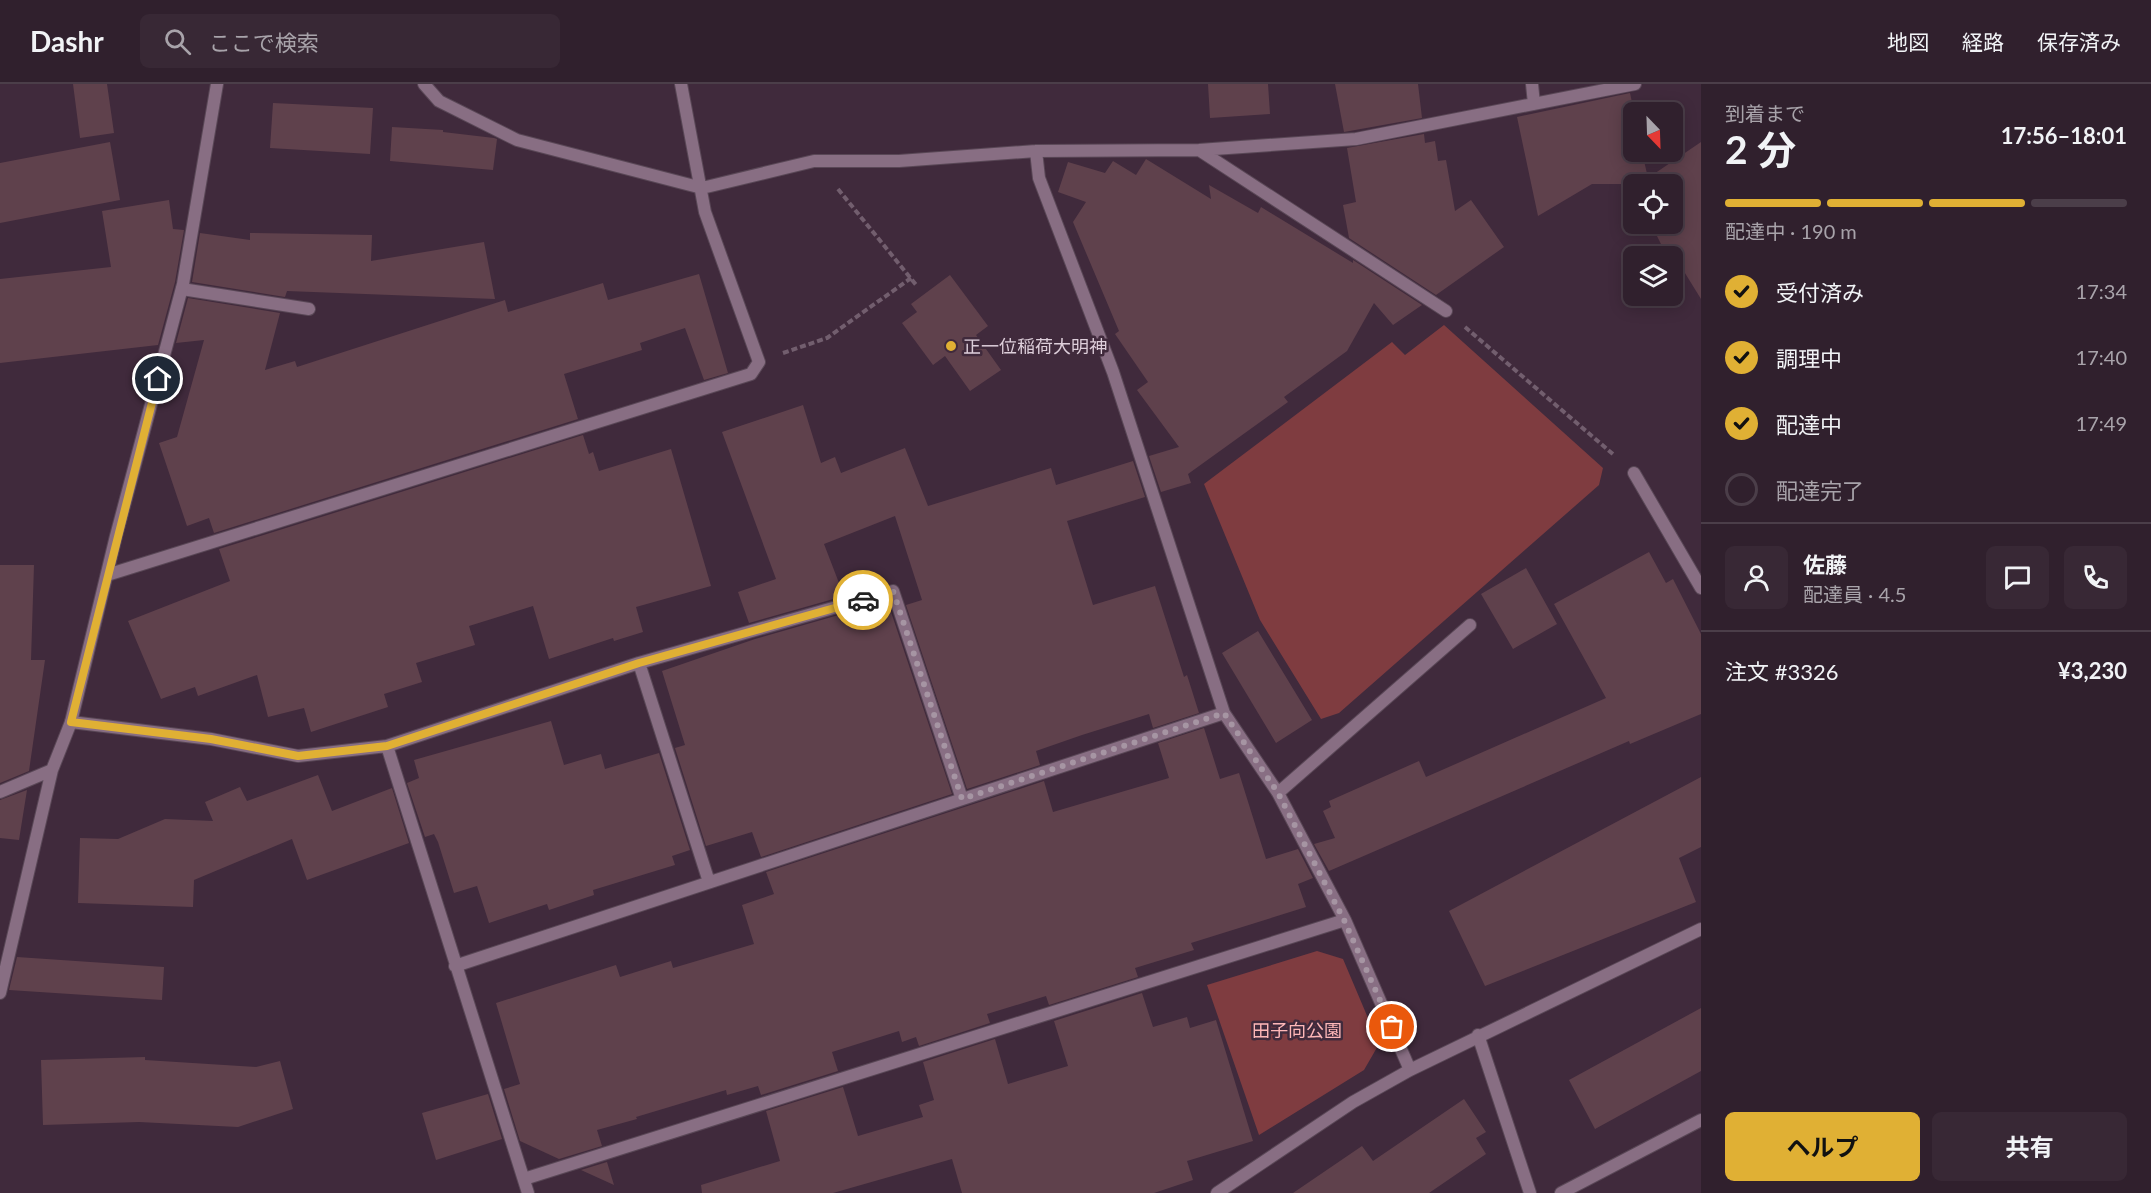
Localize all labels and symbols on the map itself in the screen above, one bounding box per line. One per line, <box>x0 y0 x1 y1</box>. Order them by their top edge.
north arrow <box>1623 102 1683 162</box>
place label: 正一位稲荷大明神 <box>963 335 1107 357</box>
marker: 正一位稲荷大明神 <box>944 339 958 353</box>
pin <box>132 353 183 404</box>
courier <box>833 570 893 630</box>
pin <box>1366 1001 1417 1052</box>
park label: 田子向公園 <box>1252 1019 1342 1041</box>

